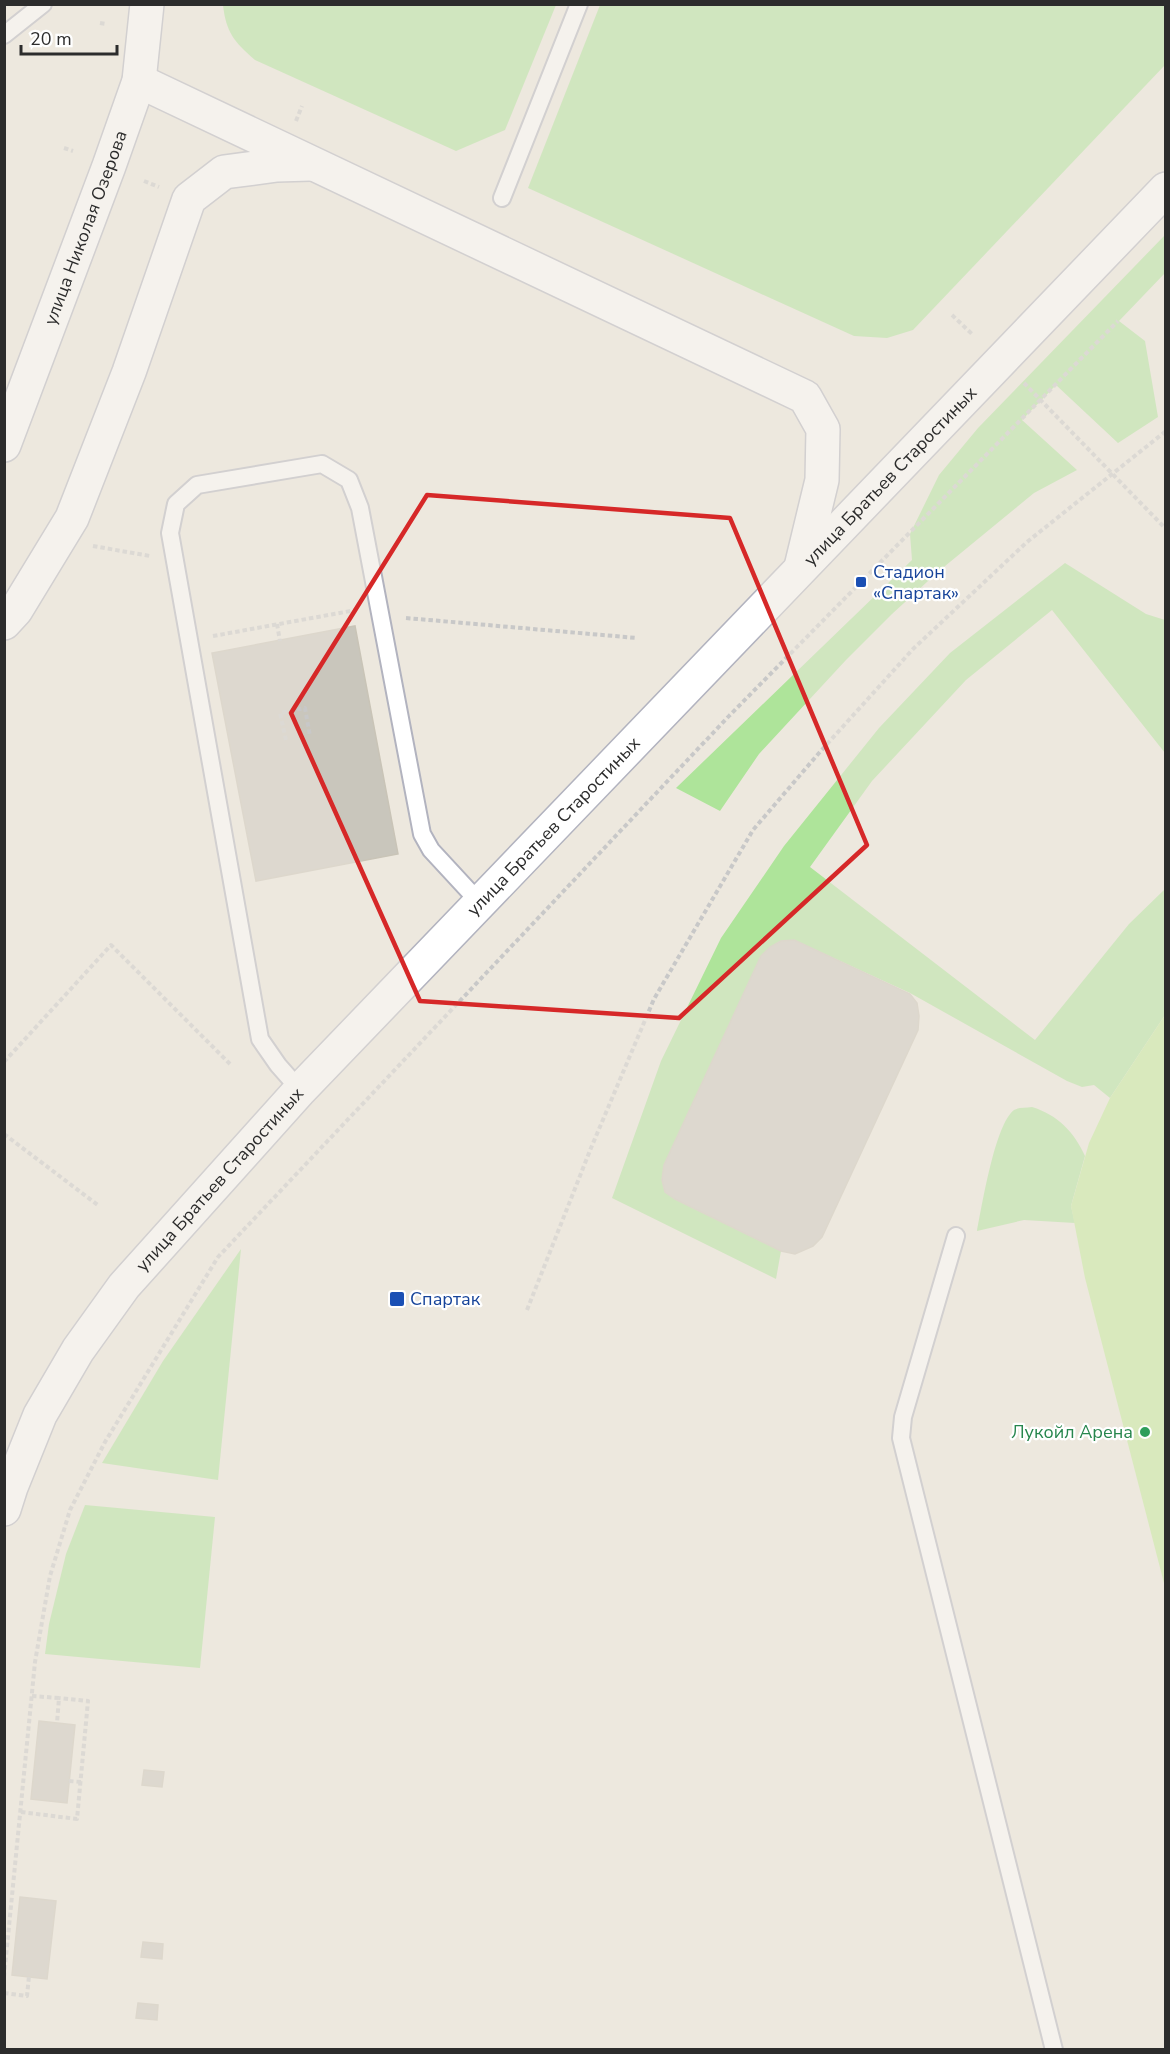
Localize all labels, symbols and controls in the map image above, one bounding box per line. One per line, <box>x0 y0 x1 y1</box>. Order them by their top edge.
scale bar <box>21 18 117 56</box>
text: 20 m <box>30 27 72 51</box>
street label: улица Николая Озерова <box>38 127 133 328</box>
street label: улица Братьев Старостиных <box>798 381 982 571</box>
place label: Стадион «Спартак» <box>873 560 959 605</box>
marker: Стадион «Спартак» <box>854 575 868 589</box>
street label: улица Братьев Старостиных <box>462 731 646 921</box>
street label: улица Братьев Старостиных <box>130 1082 309 1277</box>
place label: Спартак <box>410 1287 481 1311</box>
marker: Спартак <box>388 1290 406 1308</box>
place label: Лукойл Арена <box>1011 1420 1133 1444</box>
marker: Лукойл Арена <box>1138 1425 1152 1439</box>

